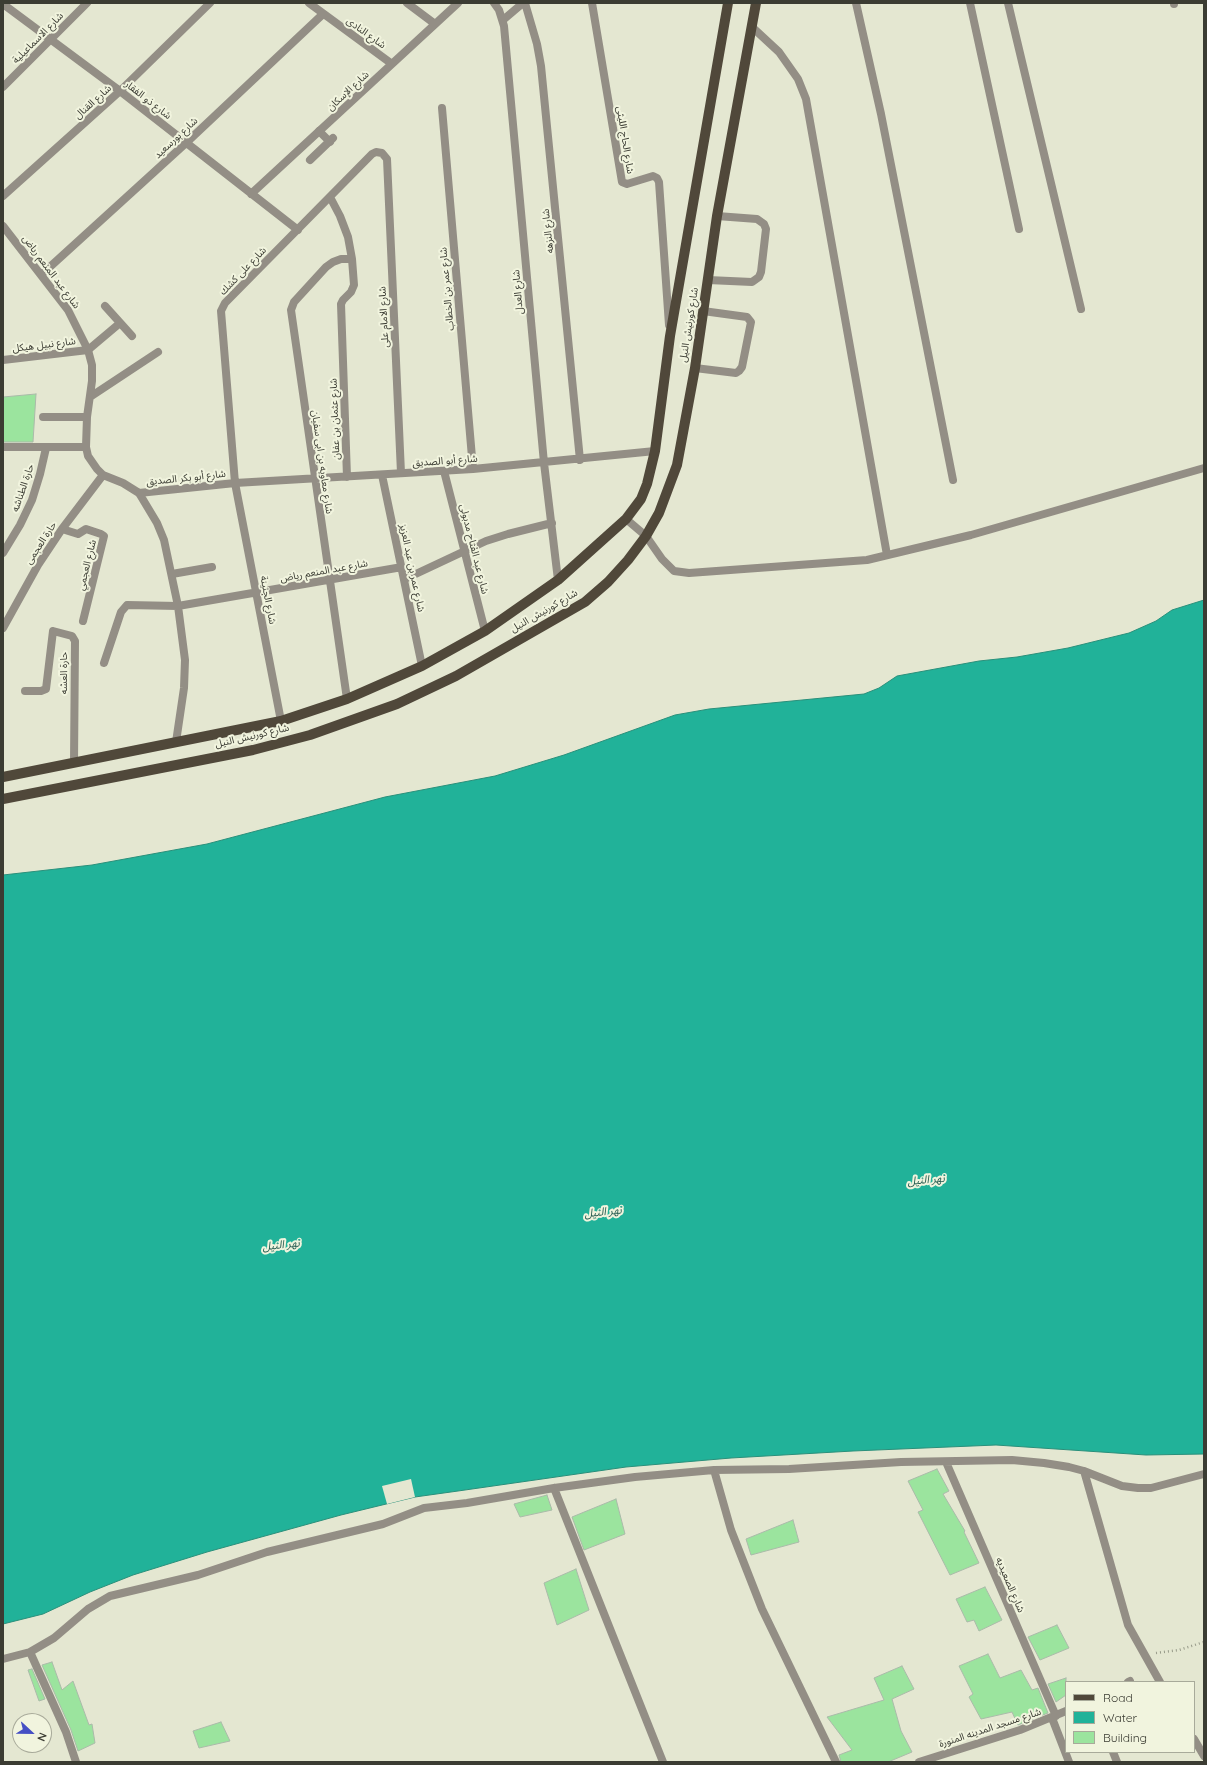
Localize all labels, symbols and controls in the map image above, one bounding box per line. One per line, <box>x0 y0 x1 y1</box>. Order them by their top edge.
street label: شارع الاسماعيلية <box>10 10 66 66</box>
street label: شارع النادى <box>344 15 388 51</box>
street label: شارع الإسكان <box>324 69 372 113</box>
street label: شارع ذو الفقار <box>122 78 174 122</box>
street label: شارع القنال <box>72 82 114 122</box>
street label: شارع الحاج الليثى <box>614 105 636 175</box>
street label: شارع بورسعيد <box>152 115 200 161</box>
street label: شارع النزهه <box>540 208 556 254</box>
street label: شارع عبد المنعم رياض <box>19 233 83 311</box>
street label: شارع على كشك <box>217 244 269 298</box>
street label: شارع عمر بن الخطاب <box>437 247 457 331</box>
street label: شارع العدل <box>510 269 526 315</box>
street label: شارع الامام على <box>376 286 392 348</box>
street label: شارع كورنيش النيل <box>677 287 701 363</box>
street label: شارع نبيل هيكل <box>12 335 76 355</box>
street label: شارع عثمان بن عفان <box>328 378 342 460</box>
street label: شارع معاويه بن ابى سفيان <box>309 409 335 515</box>
street label: شارع أبو الصديق <box>412 453 478 469</box>
street label: حارة الطناشه <box>9 462 37 514</box>
street label: شارع أبو بكر الصديق <box>146 468 226 488</box>
street label: شارع عبد الفتاح مدبولى <box>457 503 491 595</box>
street label: حارة العجمى <box>23 519 59 567</box>
street label: شارع عمر بن عبد العزيز <box>397 523 427 613</box>
street label: شارع العجمي <box>75 538 99 592</box>
street label: شارع عبد المنعم رياض <box>279 557 369 585</box>
street label: شارع الجنينة <box>257 575 279 625</box>
street label: شارع كورنيش النيل <box>508 587 580 635</box>
street label: حارة العشه <box>58 652 70 694</box>
street label: شارع كورنيش النيل <box>214 722 290 750</box>
water label: نهر النيل <box>907 1172 945 1188</box>
water label: نهر النيل <box>584 1203 622 1221</box>
water label: نهر النيل <box>262 1236 300 1254</box>
street label: شارع الصعيديه <box>993 1556 1027 1614</box>
legend <box>1065 1681 1195 1753</box>
text: Road <box>1103 1690 1133 1705</box>
street label: شارع مسجد المدينه المنورة <box>937 1706 1043 1750</box>
text: Water <box>1103 1710 1137 1725</box>
north arrow <box>12 1713 52 1753</box>
text: Building <box>1103 1730 1147 1745</box>
text: N <box>34 1731 50 1743</box>

